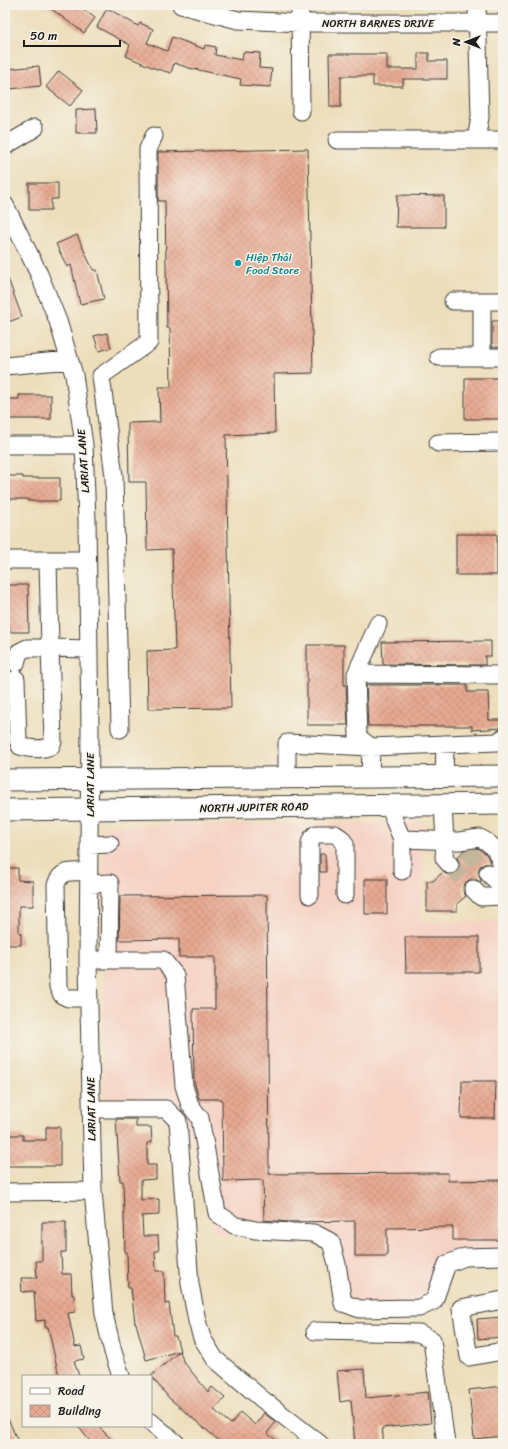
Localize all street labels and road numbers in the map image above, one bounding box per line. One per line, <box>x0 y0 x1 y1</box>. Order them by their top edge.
street label: NORTH BARNES DRIVE <box>322 14 435 33</box>
street label: LARIAT LANE <box>72 428 95 494</box>
street label: LARIAT LANE <box>81 752 100 817</box>
street label: NORTH JUPITER ROAD <box>199 797 309 818</box>
street label: LARIAT LANE <box>81 1076 102 1141</box>

